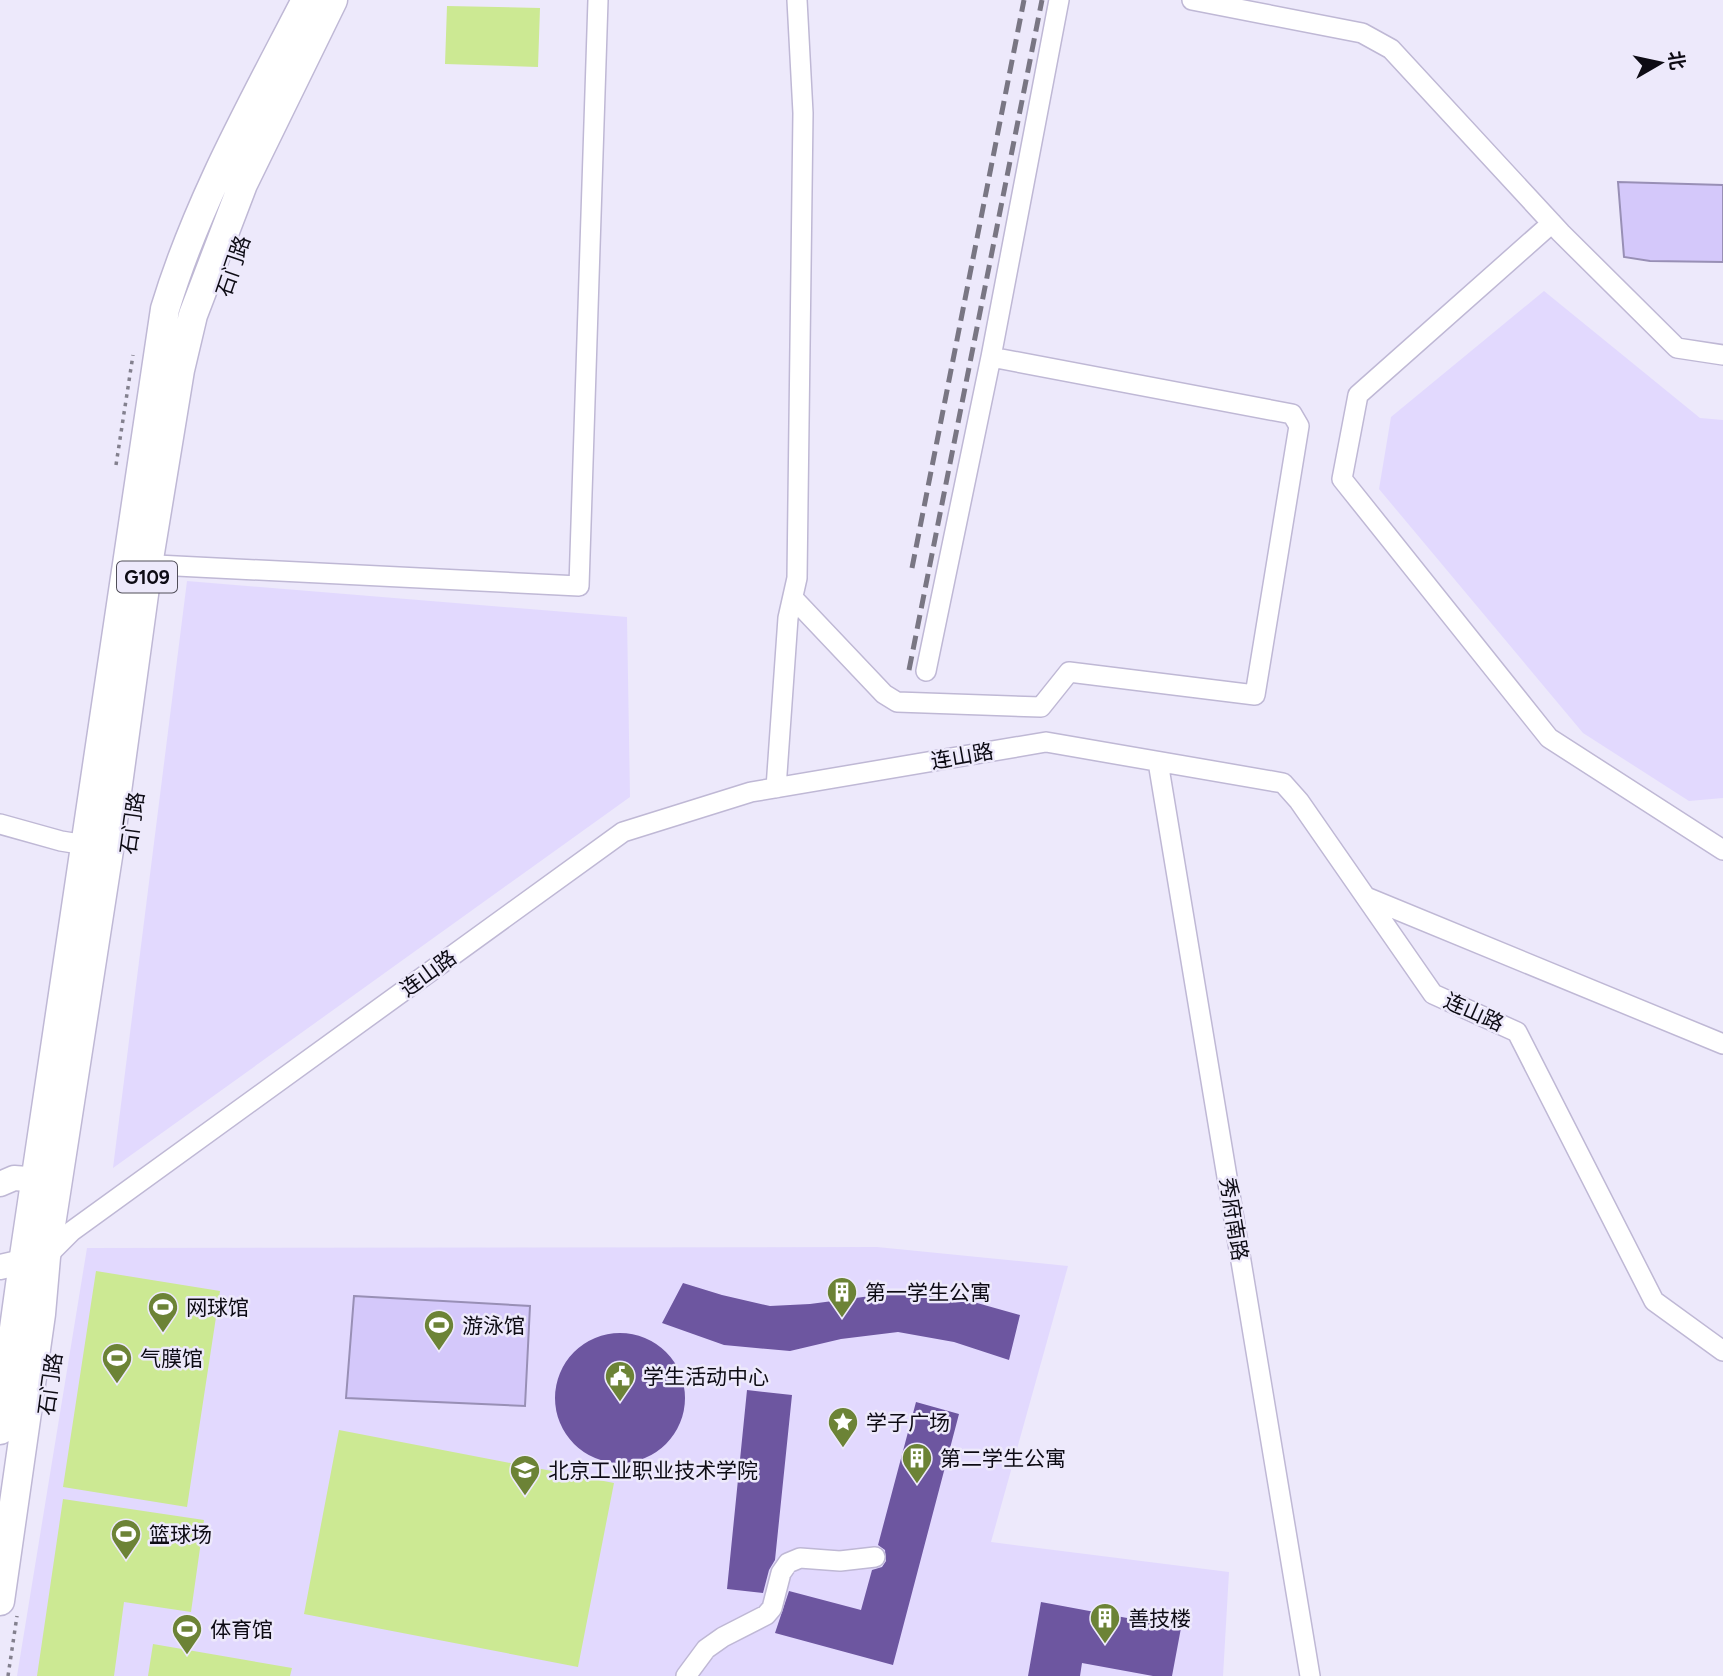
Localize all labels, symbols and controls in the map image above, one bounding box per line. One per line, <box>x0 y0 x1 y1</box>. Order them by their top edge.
north arrow <box>1625 28 1695 98</box>
text: 北 <box>1663 49 1689 72</box>
street label: 石门路 <box>211 232 255 300</box>
road number: G109 <box>117 562 177 592</box>
street label: 连山路 <box>929 738 995 774</box>
street label: 石门路 <box>115 790 149 856</box>
street label: 连山路 <box>395 944 461 1002</box>
street label: 连山路 <box>1440 988 1508 1036</box>
street label: 秀府南路 <box>1215 1176 1253 1262</box>
building icon: 第一学生公寓 <box>825 1275 859 1319</box>
place label: 第一学生公寓 <box>865 1280 991 1305</box>
sports icon: 网球馆 <box>146 1290 180 1334</box>
place label: 网球馆 <box>186 1295 249 1320</box>
sports icon: 游泳馆 <box>422 1308 456 1352</box>
place label: 游泳馆 <box>462 1313 525 1338</box>
sports icon: 气膜馆 <box>100 1341 134 1385</box>
place label: 气膜馆 <box>140 1346 203 1371</box>
street label: 石门路 <box>33 1351 67 1417</box>
public building icon: 学生活动中心 <box>603 1359 637 1403</box>
place label: 学生活动中心 <box>643 1364 769 1389</box>
place icon: 学子广场 <box>826 1405 860 1449</box>
place label: 学子广场 <box>866 1410 950 1435</box>
building icon: 第二学生公寓 <box>900 1441 934 1485</box>
place label: 第二学生公寓 <box>940 1446 1066 1471</box>
school or university icon: 北京工业职业技术学院 <box>508 1453 542 1497</box>
place label: 北京工业职业技术学院 <box>548 1458 758 1483</box>
sports icon: 篮球场 <box>109 1517 143 1561</box>
place label: 篮球场 <box>149 1522 212 1547</box>
building icon: 善技楼 <box>1088 1601 1122 1645</box>
place label: 善技楼 <box>1128 1606 1191 1631</box>
sports icon: 体育馆 <box>170 1612 204 1656</box>
place label: 体育馆 <box>210 1617 273 1642</box>

